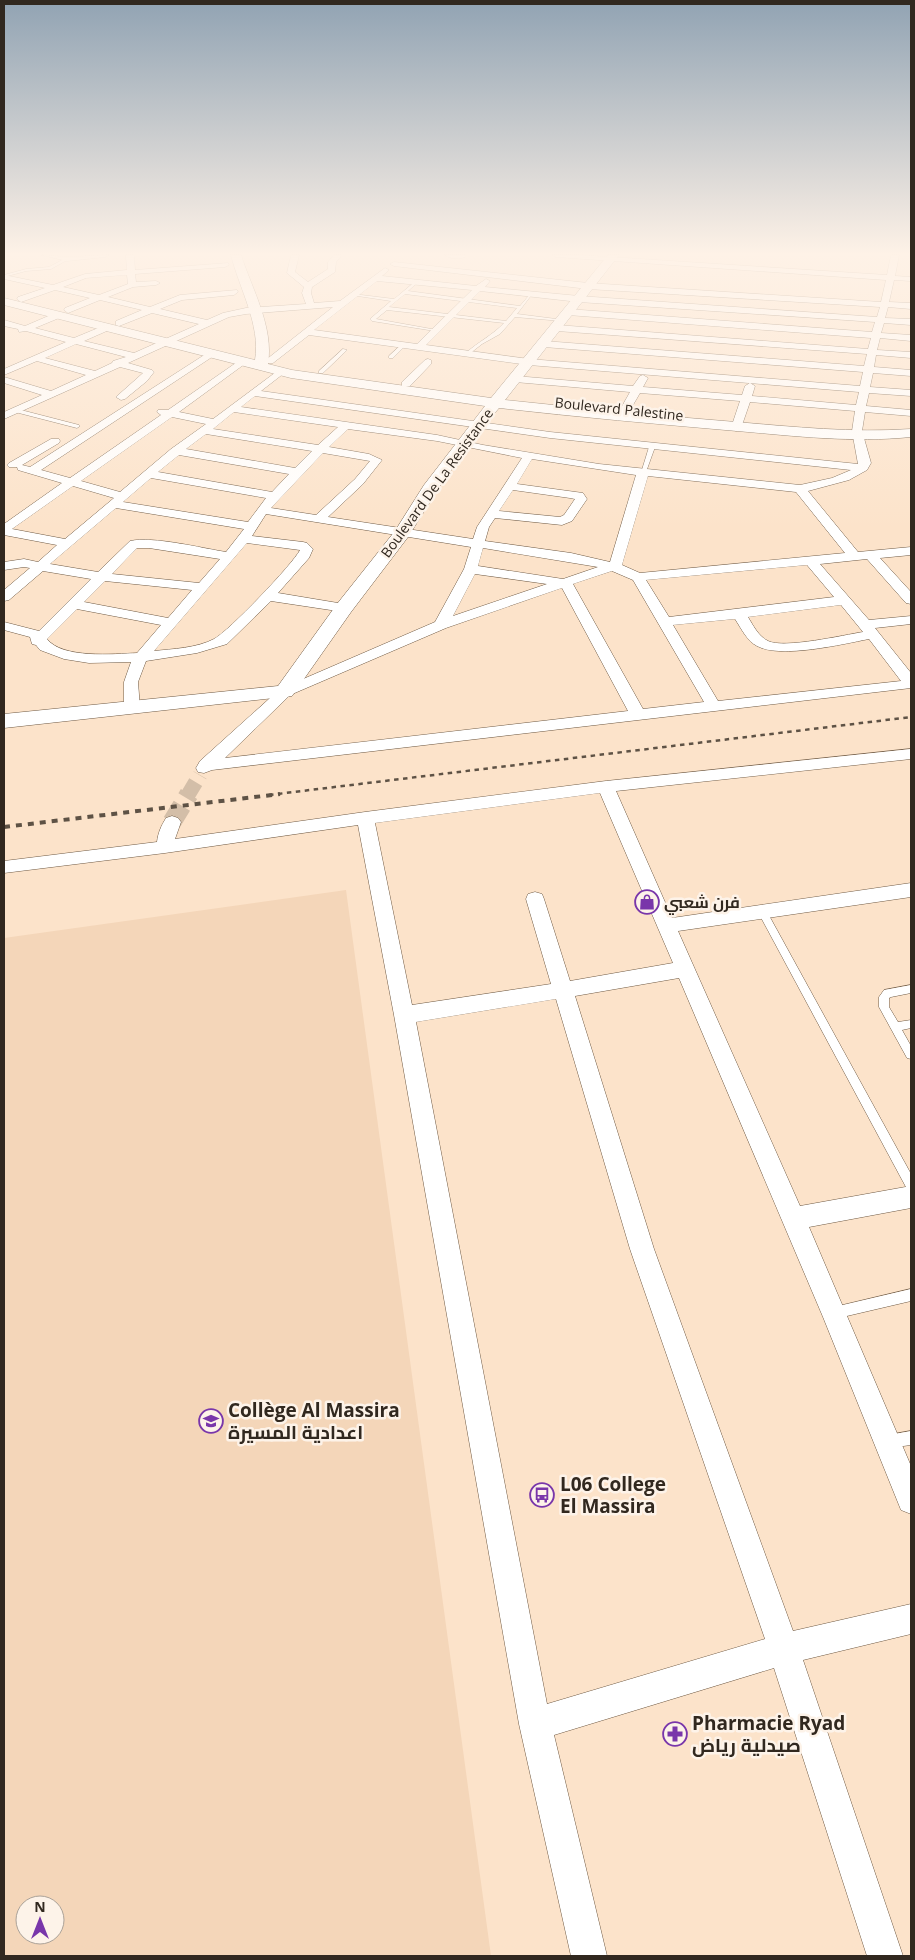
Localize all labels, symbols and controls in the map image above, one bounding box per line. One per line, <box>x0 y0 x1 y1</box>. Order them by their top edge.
street label: Boulevard Palestine <box>554 392 685 425</box>
street label: Boulevard De La Resistance <box>376 404 497 561</box>
shop icon: فرن شعبي <box>634 889 660 915</box>
place label: فرن شعبي <box>664 891 740 915</box>
place label: Collège Al Massira اعدادية المسيرة <box>228 1397 400 1445</box>
school or university icon: Collège Al Massira اعدادية المسيرة <box>198 1408 224 1434</box>
place label: L06 College El Massira <box>560 1471 666 1519</box>
bus stop icon: L06 College El Massira <box>529 1482 555 1508</box>
place label: Pharmacie Ryad صيدلية رياض <box>692 1710 845 1758</box>
pharmacy icon: Pharmacie Ryad صيدلية رياض <box>662 1721 688 1747</box>
north arrow <box>15 1895 65 1945</box>
text: N <box>34 1897 46 1916</box>

